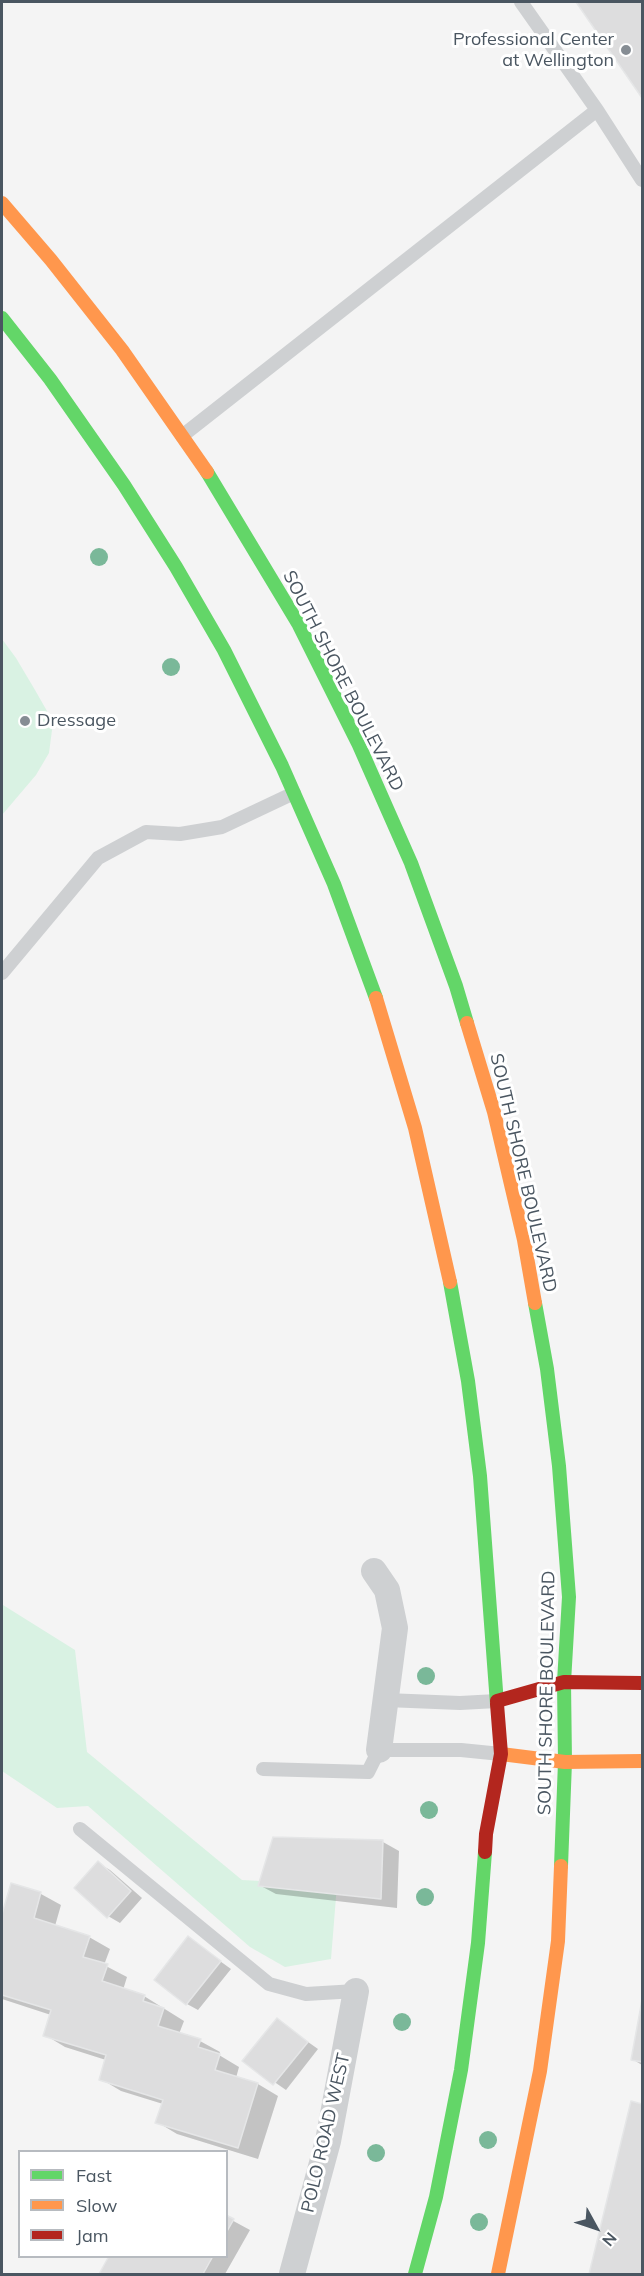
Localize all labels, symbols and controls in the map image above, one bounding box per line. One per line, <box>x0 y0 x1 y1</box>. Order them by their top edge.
place label: Professional Center at Wellington <box>453 29 614 72</box>
marker: Professional Center at Wellington <box>619 43 633 57</box>
street label: SOUTH SHORE BOULEVARD <box>278 567 408 795</box>
place label: Dressage <box>37 710 116 732</box>
marker: Dressage <box>18 714 32 728</box>
street label: SOUTH SHORE BOULEVARD <box>485 1051 561 1295</box>
street label: SOUTH SHORE BOULEVARD <box>534 1571 560 1815</box>
street label: POLO ROAD WEST <box>297 2051 355 2215</box>
legend <box>18 2150 228 2258</box>
text: Fast <box>76 2164 112 2187</box>
text: Slow <box>76 2194 117 2217</box>
north arrow <box>566 2198 626 2258</box>
text: Jam <box>76 2224 109 2247</box>
text: N <box>598 2229 621 2251</box>

